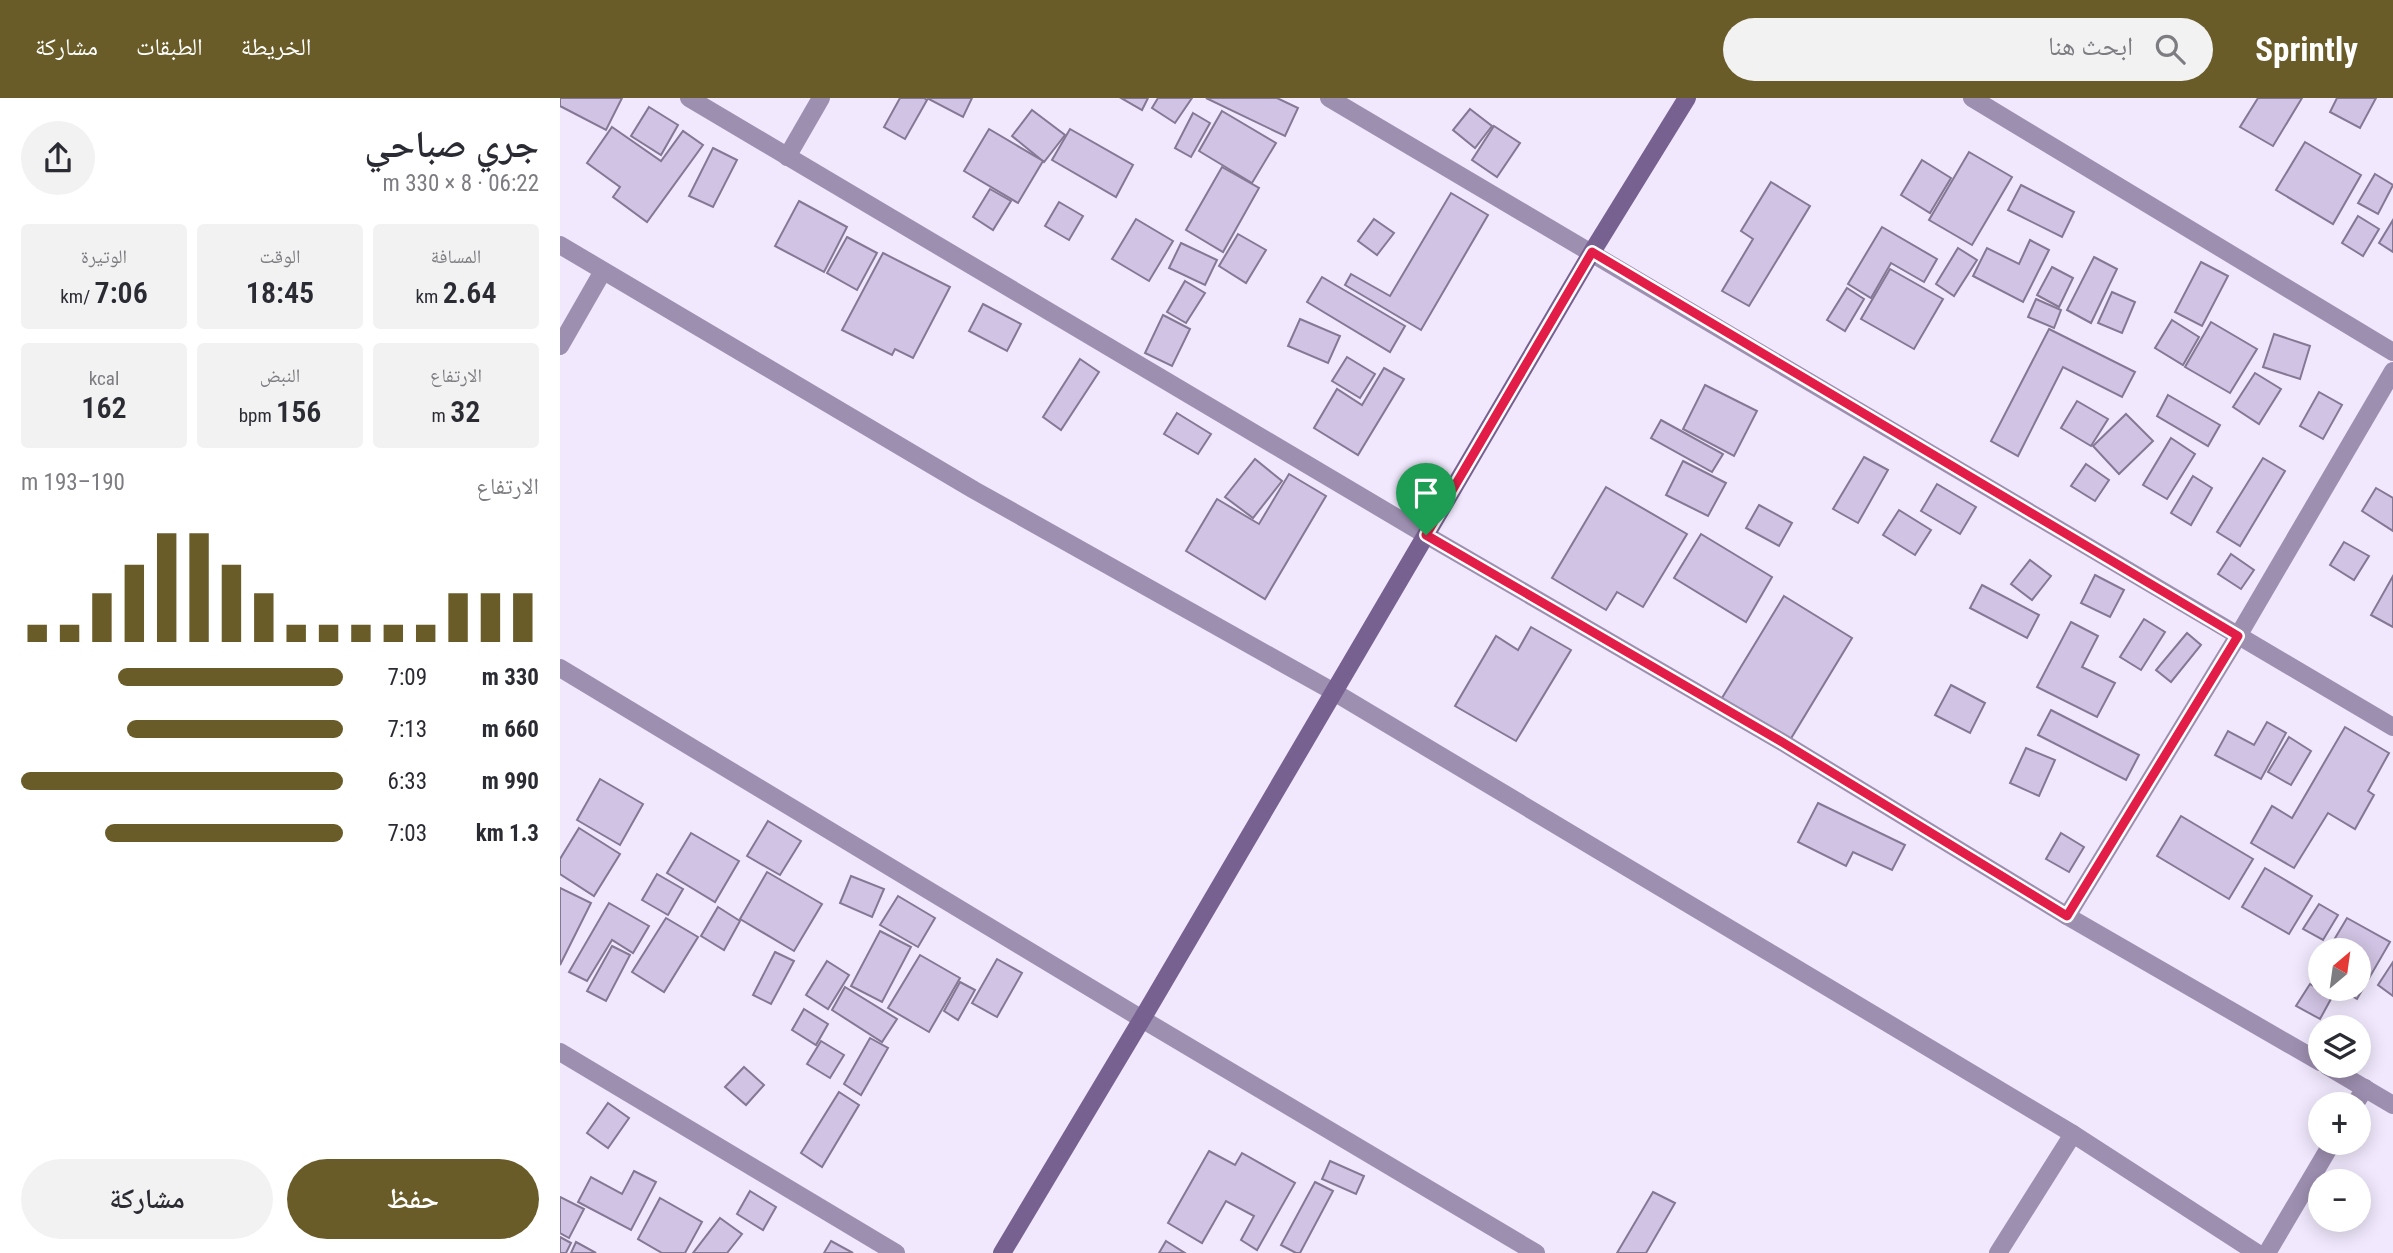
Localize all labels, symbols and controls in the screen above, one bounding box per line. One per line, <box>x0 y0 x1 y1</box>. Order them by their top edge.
search box <box>1723 18 2213 81</box>
icon: search <box>2151 30 2189 68</box>
text: Sprintly <box>2255 30 2358 69</box>
text: ابحث هنا <box>2048 31 2133 61</box>
text: مشاركة <box>35 33 98 61</box>
text: الطبقات <box>136 33 203 61</box>
text: الخريطة <box>241 33 311 61</box>
button: share <box>21 121 95 195</box>
text: جري صباحي <box>364 122 539 166</box>
text: 06:22 · 8 × 330 m <box>383 170 539 197</box>
text: الوتيرة <box>81 245 127 268</box>
text: الوقت <box>260 245 300 268</box>
text: المسافة <box>431 245 481 268</box>
text: 7:06 <box>95 275 148 310</box>
text: 18:45 <box>246 275 314 310</box>
text: 2.64 <box>443 275 497 310</box>
text: /km <box>60 285 95 308</box>
text: km <box>415 285 443 308</box>
text: النبض <box>260 364 300 387</box>
text: الارتفاع <box>430 364 482 387</box>
text: kcal <box>89 367 119 390</box>
text: 162 <box>81 390 127 425</box>
text: 156 <box>276 394 321 429</box>
text: 32 <box>450 394 480 429</box>
text: bpm <box>239 404 276 427</box>
text: m <box>432 404 450 427</box>
pin <box>1396 463 1456 535</box>
text: 190–193 m <box>21 469 125 496</box>
text: الارتفاع <box>476 473 539 500</box>
icon: arrive <box>1407 474 1445 512</box>
text: 7:09 <box>388 664 427 691</box>
text: 330 m <box>482 664 539 691</box>
text: 7:13 <box>388 716 427 743</box>
text: 660 m <box>482 716 539 743</box>
text: 6:33 <box>388 768 427 795</box>
text: 990 m <box>482 768 539 795</box>
text: 7:03 <box>388 820 427 847</box>
text: 1.3 km <box>476 820 539 847</box>
north arrow <box>2308 938 2371 1001</box>
map controls <box>2308 938 2371 1232</box>
button: layers <box>2308 1015 2371 1078</box>
button: + <box>2308 1092 2371 1155</box>
button: مشاركة <box>21 1159 273 1239</box>
button: حفظ <box>287 1159 539 1239</box>
button: − <box>2308 1169 2371 1232</box>

